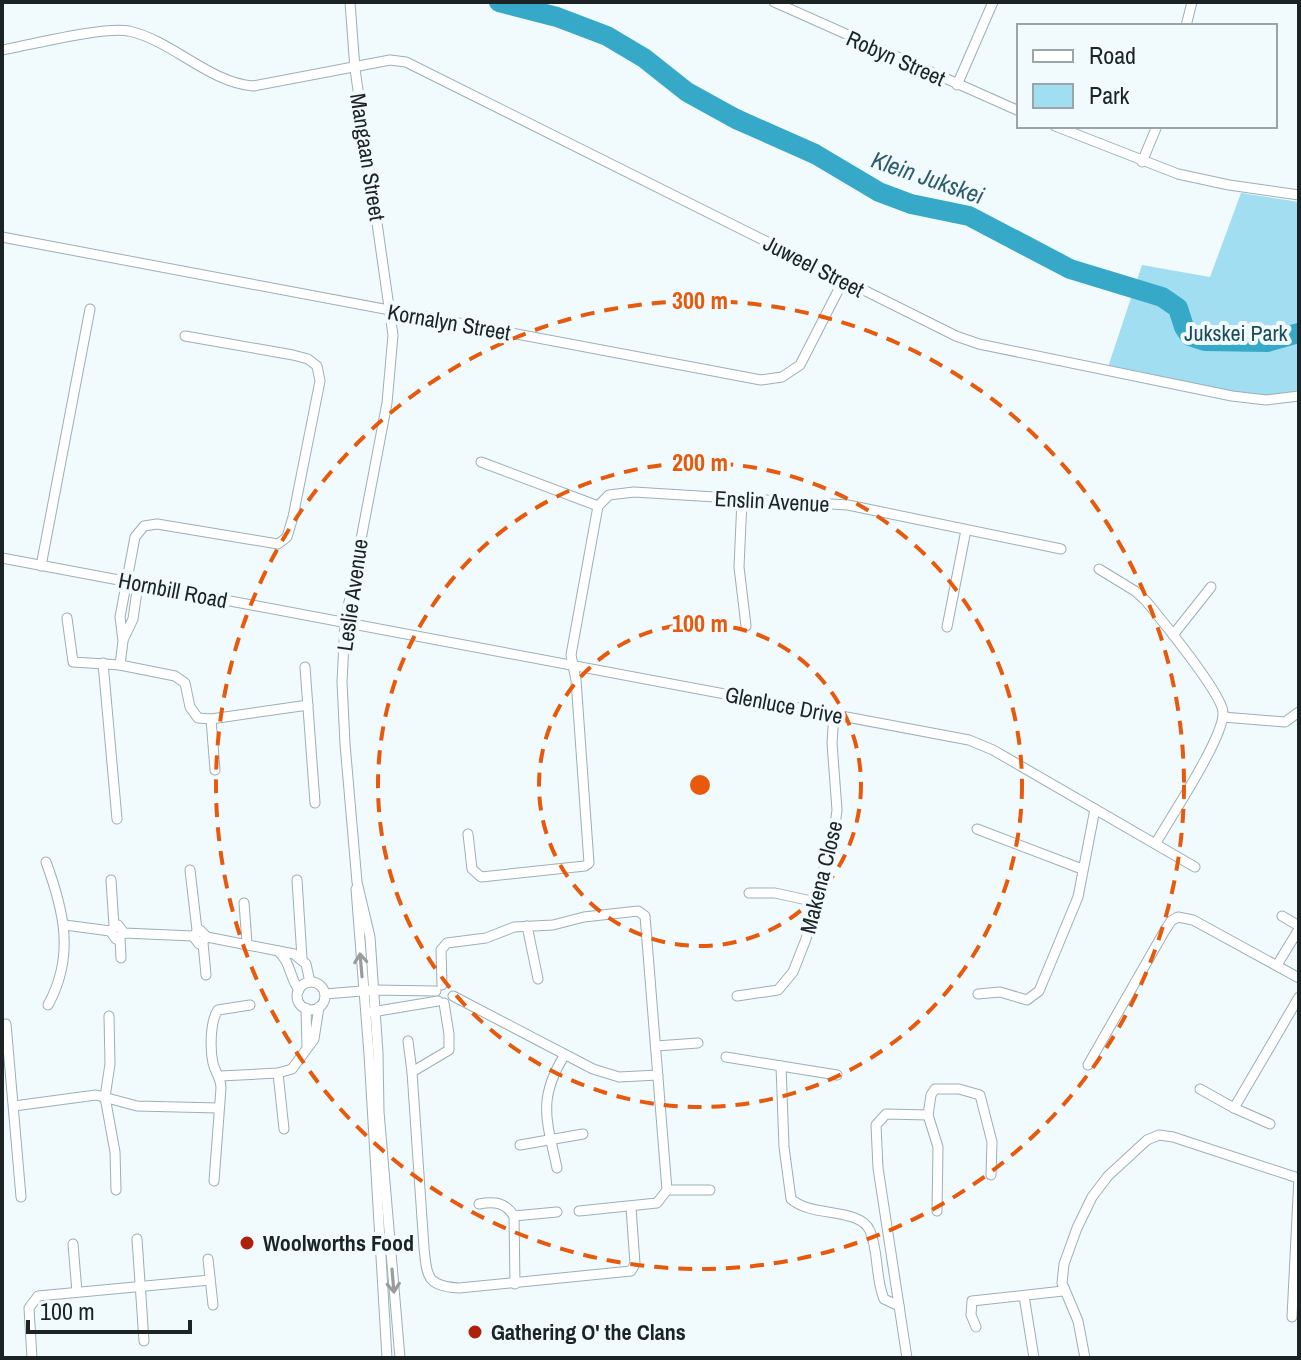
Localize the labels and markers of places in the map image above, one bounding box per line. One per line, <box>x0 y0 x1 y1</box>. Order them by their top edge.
centre of rings <box>686 771 714 799</box>
place label: Woolworths Food <box>263 1228 414 1258</box>
marker: Woolworths Food <box>238 1234 256 1252</box>
place label: Gathering O' the Clans <box>491 1317 686 1347</box>
marker: Gathering O' the Clans <box>466 1323 484 1341</box>

